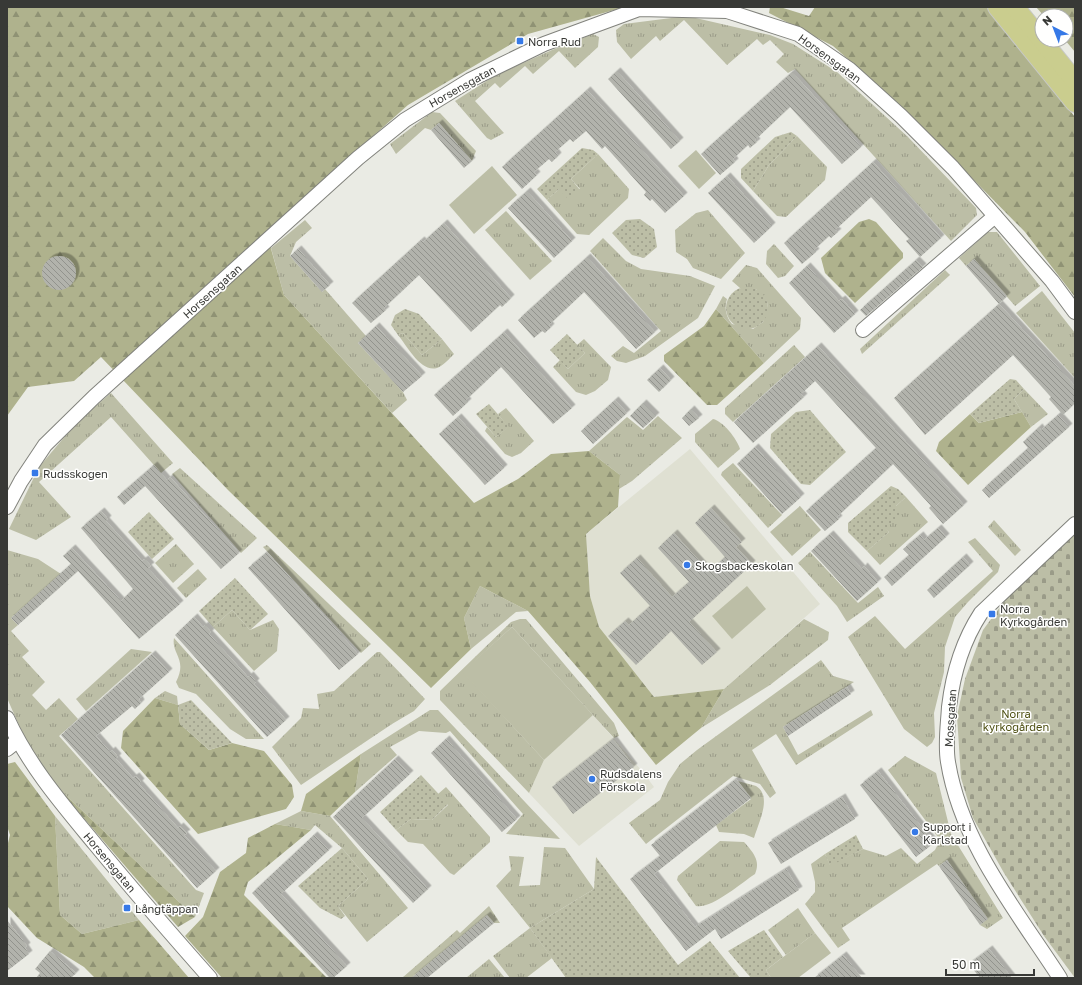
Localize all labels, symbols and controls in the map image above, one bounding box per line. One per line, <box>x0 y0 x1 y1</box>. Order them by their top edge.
north arrow <box>1034 8 1074 48</box>
text: N <box>1040 13 1054 28</box>
street label: Horsensgatan <box>796 31 864 85</box>
place label: Norra Rud <box>528 35 581 48</box>
marker: Norra Rud <box>515 36 525 46</box>
street label: Horsensgatan <box>426 62 498 110</box>
street label: Horsensgatan <box>180 261 244 321</box>
place label: Rudsskogen <box>43 467 108 480</box>
marker: Rudsskogen <box>30 468 40 478</box>
place label: Skogsbackeskolan <box>695 559 794 572</box>
marker: Skogsbackeskolan <box>682 560 692 570</box>
place label: Norra Kyrkogården <box>1000 602 1067 628</box>
marker: Norra Kyrkogården <box>987 609 997 619</box>
street label: Mossgatan <box>941 689 959 747</box>
park label: Norra kyrkogården <box>983 707 1049 733</box>
place label: Rudsdalens Förskola <box>600 767 662 793</box>
marker: Rudsdalens Förskola <box>587 774 597 784</box>
place label: Support i Karlstad <box>923 820 971 846</box>
marker: Support i Karlstad <box>910 827 920 837</box>
street label: Horsensgatan <box>81 829 139 895</box>
place label: Långtäppan <box>135 902 198 915</box>
marker: Långtäppan <box>122 903 132 913</box>
scale bar <box>946 951 1034 977</box>
text: 50 m <box>952 957 980 972</box>

